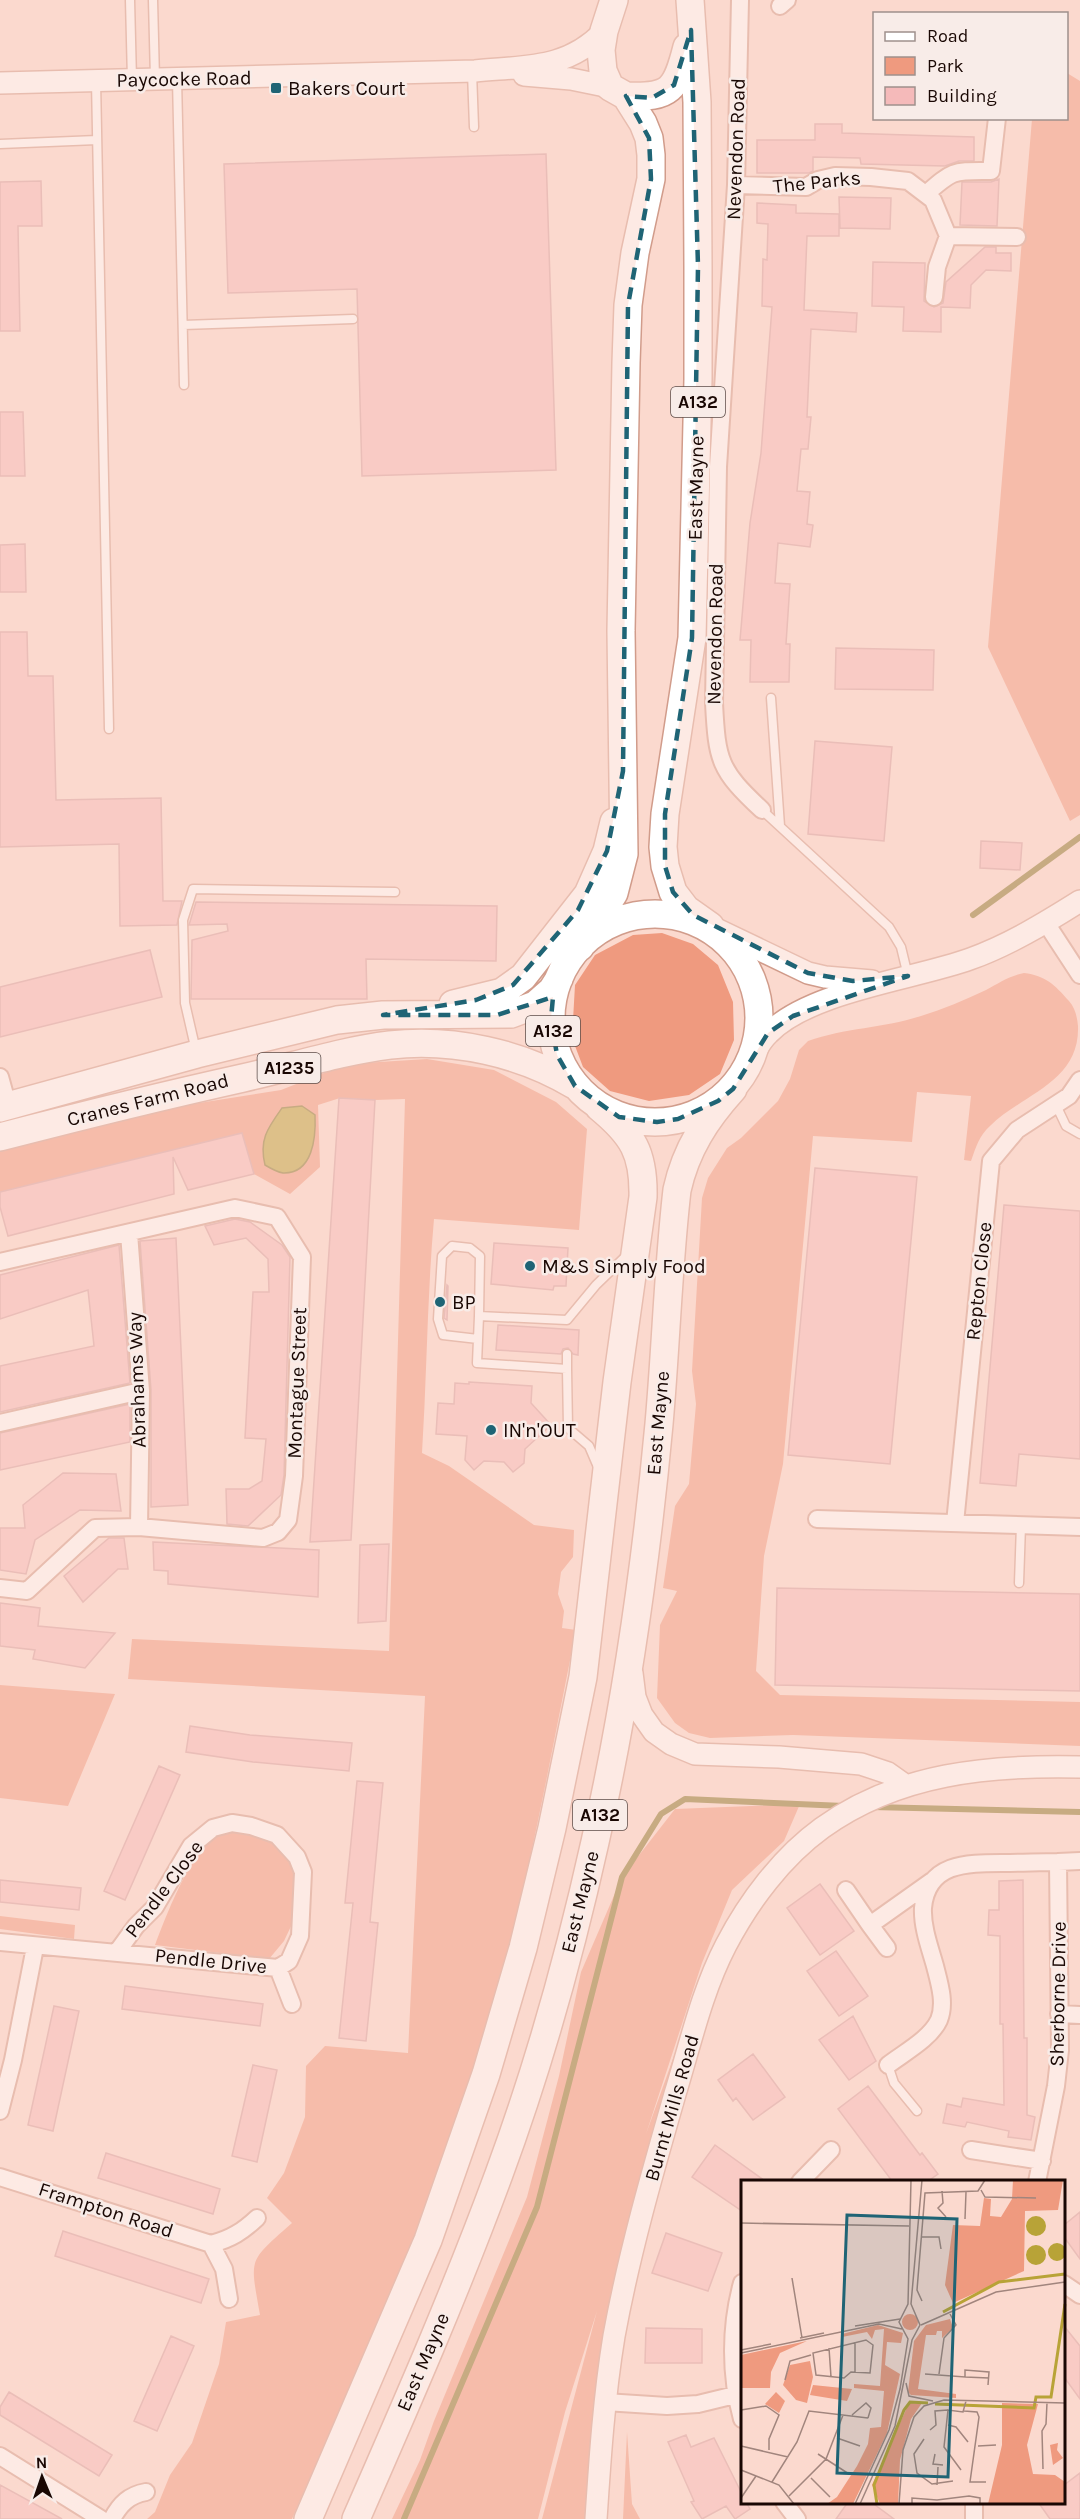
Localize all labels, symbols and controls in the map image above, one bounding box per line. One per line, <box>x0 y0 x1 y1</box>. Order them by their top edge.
legend <box>873 12 1068 120</box>
text: Road <box>927 25 968 47</box>
text: Park <box>927 55 964 77</box>
street label: Paycocke Road <box>116 66 252 92</box>
place label: Bakers Court <box>288 77 406 100</box>
street label: Nevendon Road <box>722 78 750 220</box>
marker: Bakers Court <box>269 81 283 95</box>
text: Building <box>927 85 997 107</box>
street label: The Parks <box>772 166 862 198</box>
road number: A132 <box>671 387 725 417</box>
street label: East Mayne <box>684 435 708 541</box>
street label: Nevendon Road <box>702 563 728 705</box>
road number: A132 <box>526 1016 580 1046</box>
road number: A1235 <box>258 1053 320 1083</box>
street label: Cranes Farm Road <box>65 1069 231 1131</box>
street label: Repton Close <box>961 1221 997 1341</box>
place label: M&S Simply Food <box>542 1255 706 1278</box>
marker: M&S Simply Food <box>523 1259 537 1273</box>
place label: BP <box>452 1291 476 1314</box>
marker: BP <box>433 1295 447 1309</box>
street label: Montague Street <box>283 1306 311 1459</box>
street label: Abrahams Way <box>123 1312 151 1448</box>
street label: East Mayne <box>642 1370 674 1476</box>
place label: IN'n'OUT <box>503 1419 576 1442</box>
marker: IN'n'OUT <box>484 1423 498 1437</box>
road number: A132 <box>573 1800 627 1830</box>
street label: Pendle Close <box>120 1836 208 1942</box>
street label: East Mayne <box>556 1848 604 1956</box>
street label: Sherborne Drive <box>1045 1921 1071 2067</box>
street label: Pendle Drive <box>154 1944 268 1978</box>
street label: Burnt Mills Road <box>640 2032 704 2184</box>
street label: Frampton Road <box>36 2177 176 2243</box>
inset map <box>741 2180 1065 2504</box>
street label: East Mayne <box>392 2309 454 2415</box>
north arrow <box>12 2447 72 2507</box>
text: N <box>35 2453 48 2472</box>

